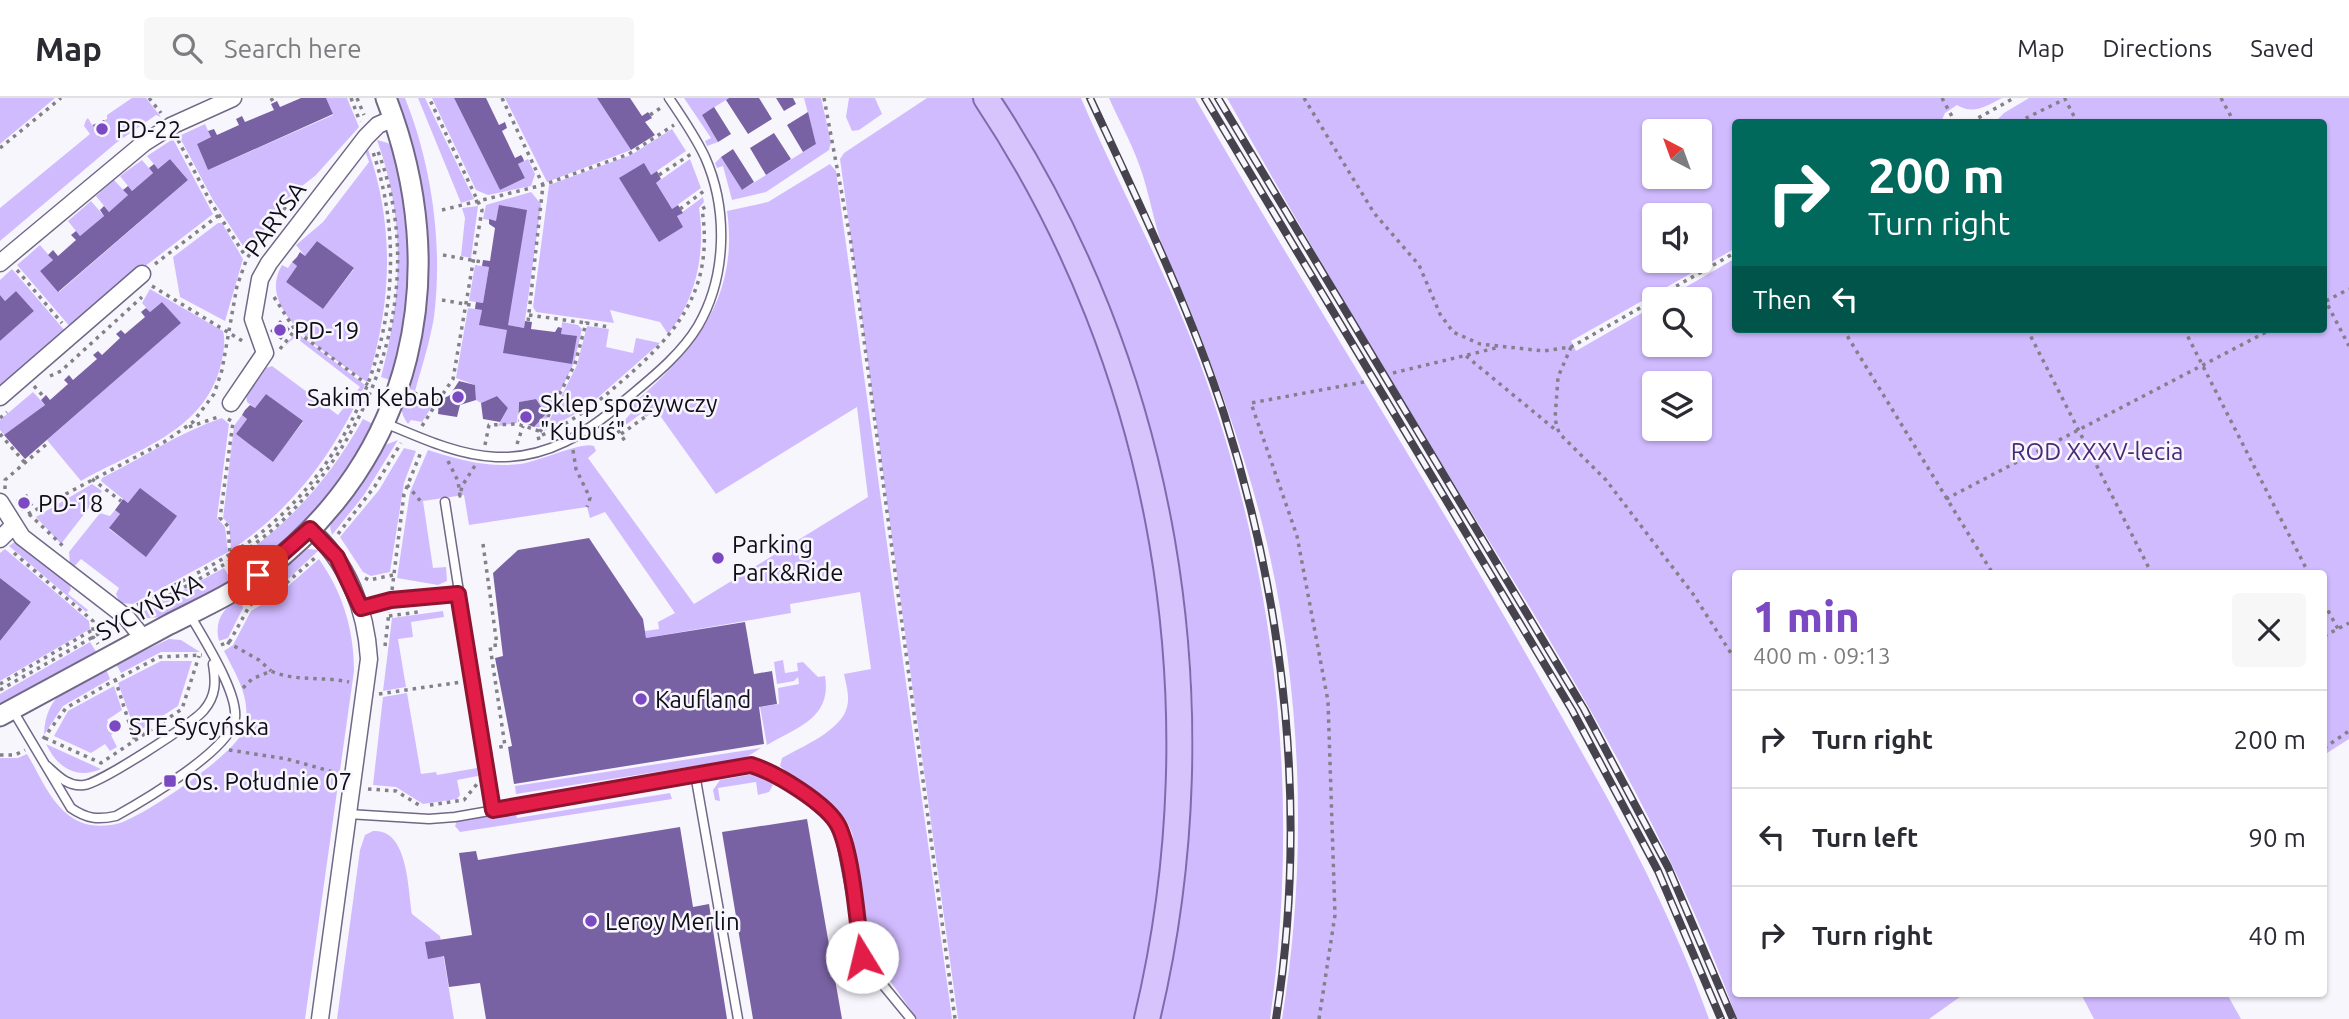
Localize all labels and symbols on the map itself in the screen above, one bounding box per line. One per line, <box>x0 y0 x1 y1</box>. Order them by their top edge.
place label: PD-22 <box>116 116 181 143</box>
north arrow <box>1642 119 1712 189</box>
marker: PD-22 <box>94 121 110 137</box>
street label: PARYSA <box>239 176 311 262</box>
place label: PD-19 <box>294 317 359 344</box>
marker: PD-19 <box>272 322 288 338</box>
place label: Sakim Kebab <box>307 384 444 411</box>
marker: Sakim Kebab <box>450 389 466 405</box>
place label: Sklep spożywczy "Kubuś" <box>540 390 718 445</box>
marker: Sklep spożywczy "Kubuś" <box>518 409 534 425</box>
park label: ROD XXXV-lecia <box>2011 438 2183 465</box>
place label: PD-18 <box>38 490 103 517</box>
marker: PD-18 <box>16 495 32 511</box>
place label: Parking Park&Ride <box>732 531 843 586</box>
pin <box>228 545 288 605</box>
marker: Parking Park&Ride <box>710 550 726 566</box>
street label: SYCYŃSKA <box>91 567 207 646</box>
place label: Kaufland <box>655 686 751 713</box>
marker: Kaufland <box>633 691 649 707</box>
place label: STE Sycyńska <box>129 713 269 740</box>
marker: STE Sycyńska <box>107 718 123 734</box>
place label: Os. Południe 07 <box>184 768 352 795</box>
marker: Os. Południe 07 <box>162 773 178 789</box>
place label: Leroy Merlin <box>605 908 740 935</box>
marker: Leroy Merlin <box>583 913 599 929</box>
position arrow <box>825 920 899 994</box>

